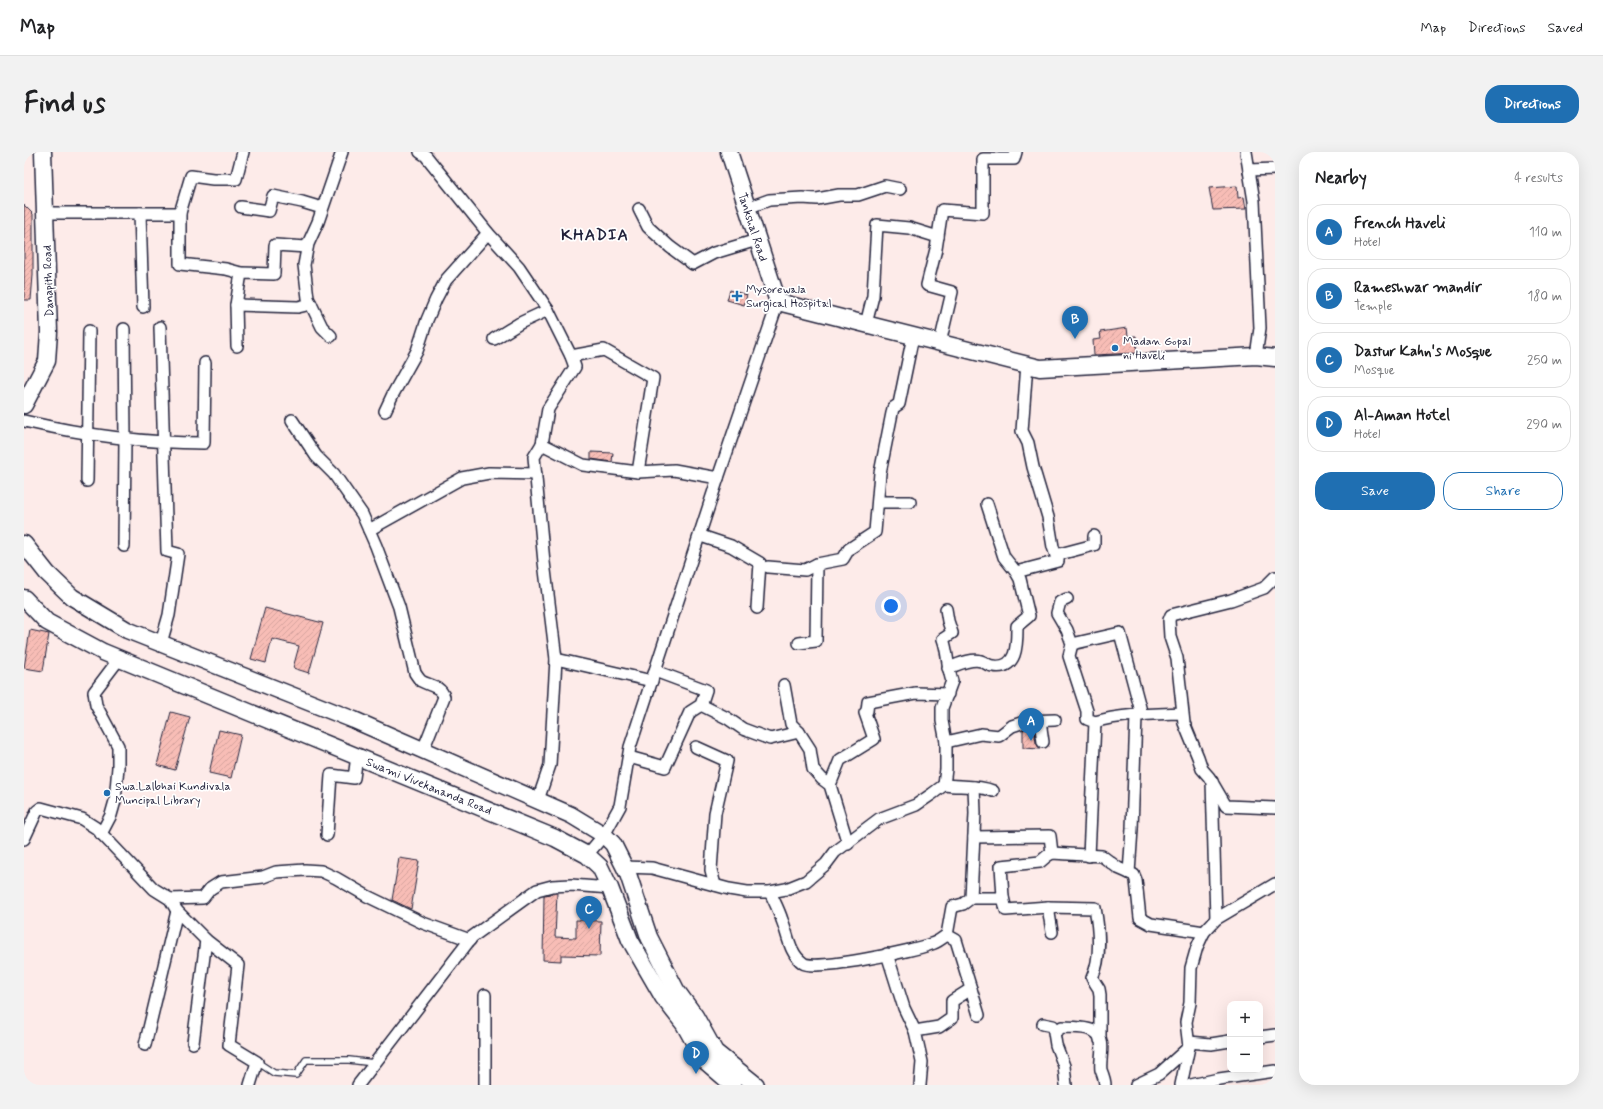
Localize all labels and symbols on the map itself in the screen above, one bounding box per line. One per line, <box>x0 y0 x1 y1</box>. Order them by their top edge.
street label: Tankshal Road <box>733 191 771 264</box>
district label: KHADIA <box>561 225 629 246</box>
street label: Danapith Road <box>40 245 58 317</box>
place label: Mysorewala Surgical Hospital <box>746 282 832 312</box>
marker: Mysorewala Surgical Hospital <box>731 290 743 302</box>
pin: B <box>1062 306 1088 339</box>
place label: Madan Gopal ni Haveli <box>1123 334 1191 364</box>
marker: Madan Gopal ni Haveli <box>1110 343 1120 353</box>
your location <box>881 596 901 616</box>
pin: A <box>1018 708 1044 741</box>
street label: Swami Vivekananda Road <box>363 754 494 820</box>
place label: Swa.Lalbhai Kundivala Muncipal Library <box>115 779 231 809</box>
marker: Swa.Lalbhai Kundivala Muncipal Library <box>102 788 112 798</box>
pin: C <box>576 896 602 929</box>
pin: D <box>683 1041 709 1074</box>

